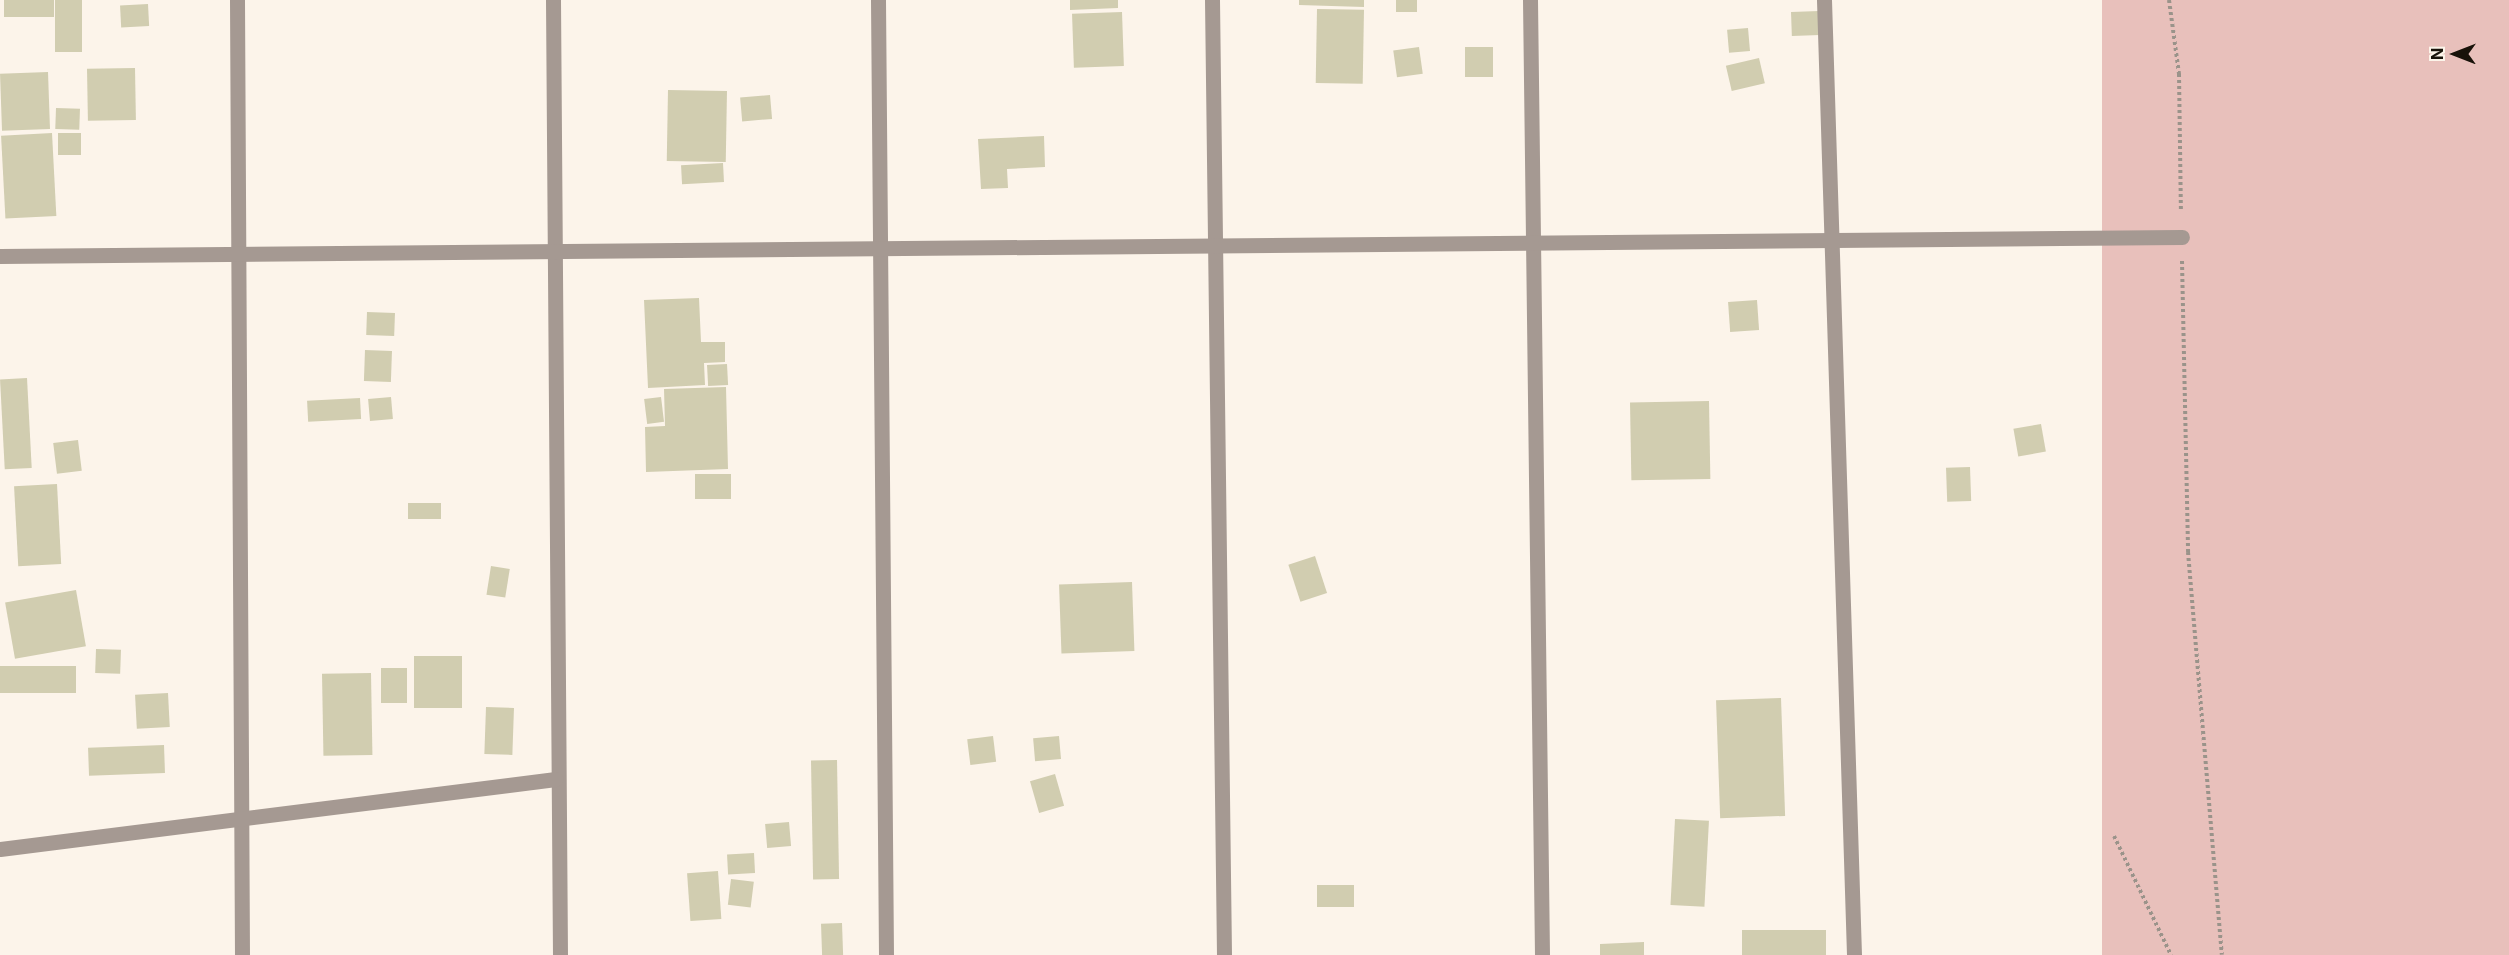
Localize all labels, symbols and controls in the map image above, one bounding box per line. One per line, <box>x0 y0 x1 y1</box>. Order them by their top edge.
north arrow <box>2425 24 2485 84</box>
text: N <box>2427 48 2447 60</box>

